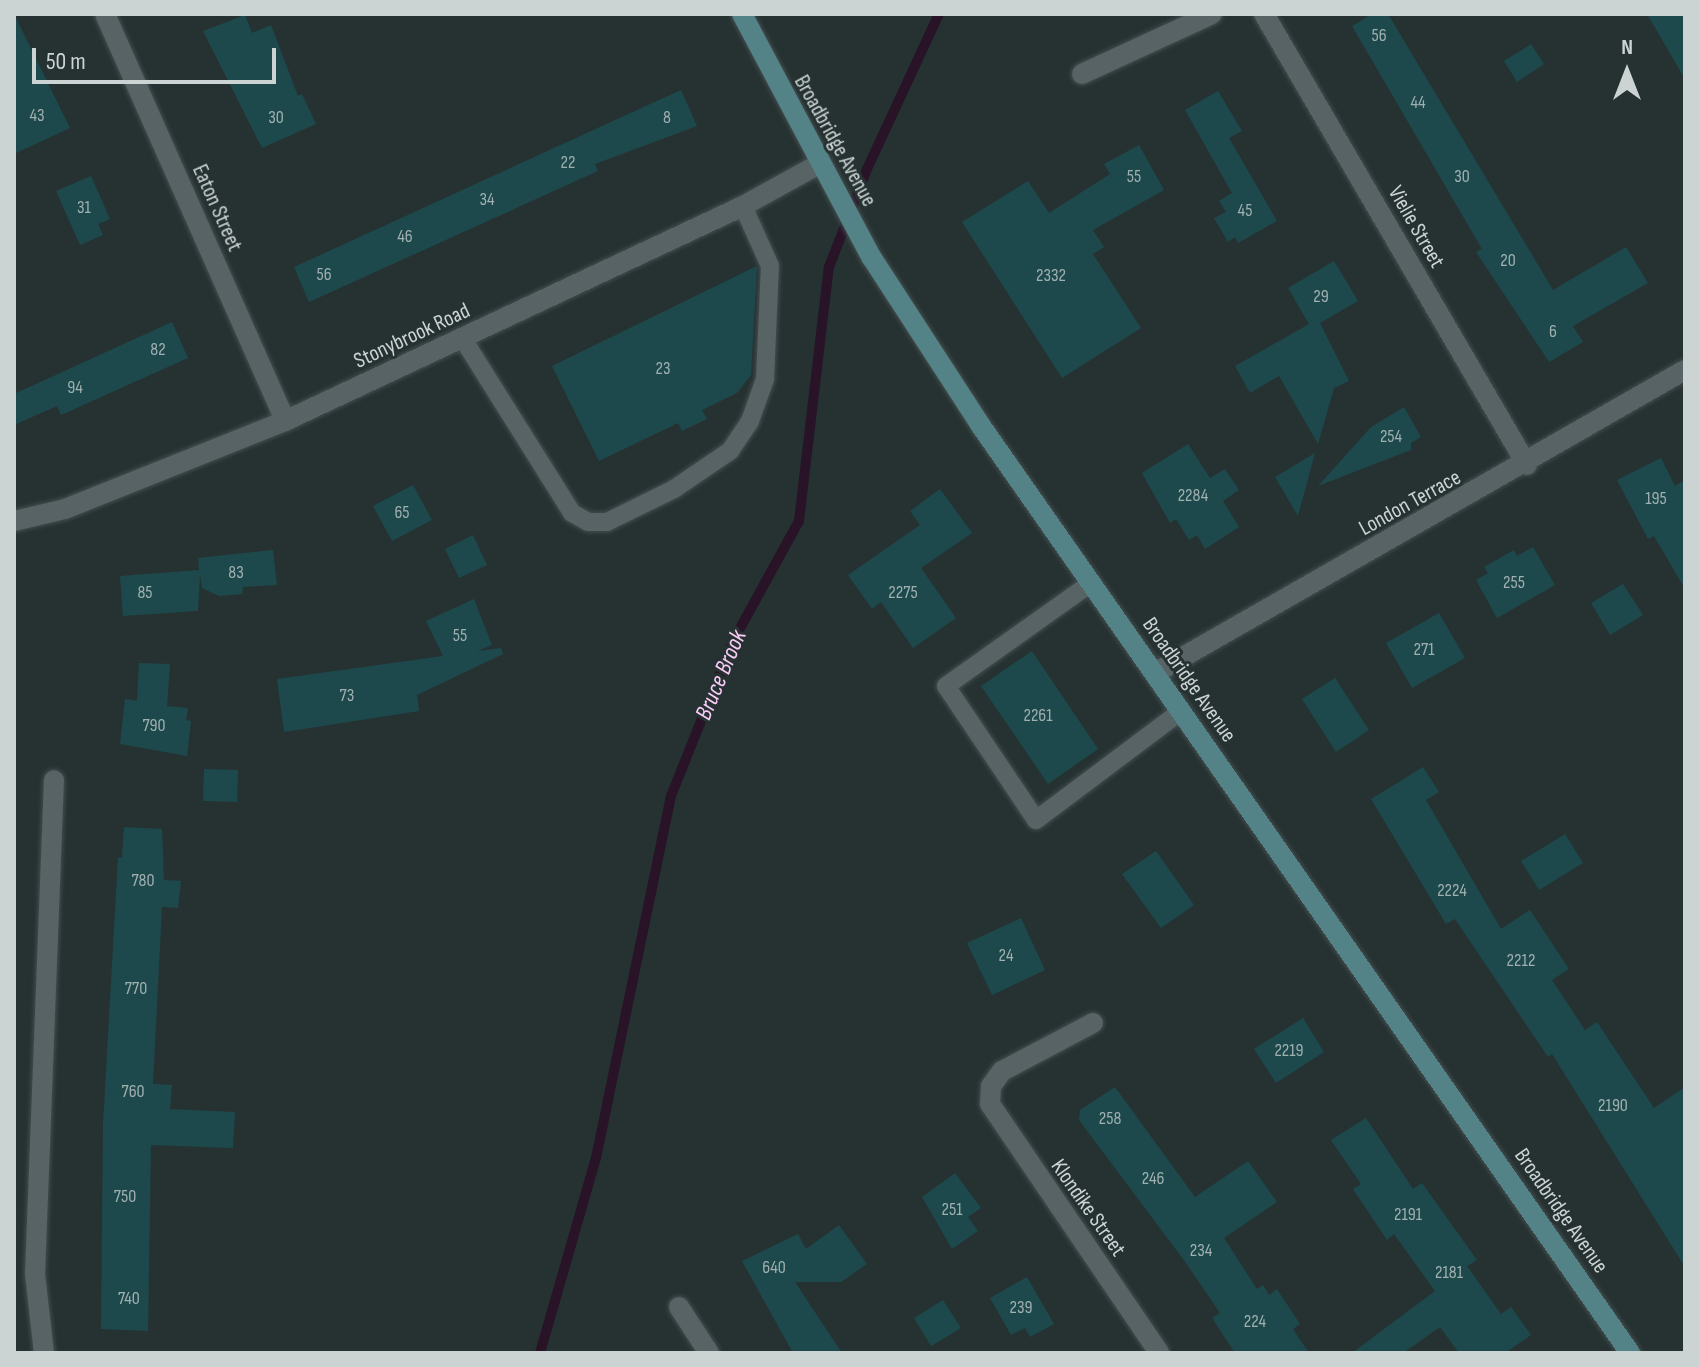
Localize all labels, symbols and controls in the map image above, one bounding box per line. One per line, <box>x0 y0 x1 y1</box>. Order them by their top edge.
house number: 56 <box>1371 25 1387 47</box>
scale bar <box>36 32 280 82</box>
north arrow <box>1587 32 1667 112</box>
text: N <box>1621 34 1633 61</box>
text: 50 m <box>46 47 86 76</box>
street label: Broadbridge Avenue <box>788 71 882 211</box>
house number: 44 <box>1410 92 1426 114</box>
house number: 43 <box>29 105 45 127</box>
house number: 30 <box>268 107 284 129</box>
house number: 8 <box>663 107 671 129</box>
house number: 22 <box>561 152 575 174</box>
street label: Eaton Street <box>186 161 248 255</box>
house number: 55 <box>1127 166 1141 188</box>
house number: 30 <box>1454 166 1470 188</box>
street label: Vielie Street <box>1382 181 1450 273</box>
house number: 34 <box>479 189 495 211</box>
house number: 31 <box>77 197 91 219</box>
house number: 45 <box>1238 200 1252 222</box>
house number: 46 <box>397 226 413 248</box>
house number: 20 <box>1500 250 1516 272</box>
house number: 56 <box>316 264 332 286</box>
house number: 2332 <box>1036 265 1066 287</box>
house number: 29 <box>1313 286 1329 308</box>
street label: Stonybrook Road <box>350 298 474 374</box>
house number: 6 <box>1549 321 1557 343</box>
house number: 82 <box>150 339 166 361</box>
house number: 23 <box>656 358 670 380</box>
house number: 94 <box>67 377 83 399</box>
house number: 254 <box>1380 426 1402 448</box>
street label: London Terrace <box>1354 464 1466 542</box>
house number: 2284 <box>1178 485 1208 507</box>
house number: 195 <box>1645 488 1667 510</box>
house number: 65 <box>394 502 410 524</box>
house number: 83 <box>228 562 244 584</box>
house number: 255 <box>1503 572 1525 594</box>
house number: 85 <box>137 582 153 604</box>
house number: 2275 <box>888 582 918 604</box>
street label: Broadbridge Avenue <box>1136 613 1242 747</box>
house number: 55 <box>453 625 467 647</box>
water label: Bruce Brook <box>689 626 753 724</box>
house number: 271 <box>1413 639 1435 661</box>
house number: 73 <box>340 685 354 707</box>
house number: 2261 <box>1023 705 1053 727</box>
house number: 790 <box>142 715 166 737</box>
house number: 780 <box>131 870 155 892</box>
house number: 2224 <box>1437 880 1467 902</box>
house number: 24 <box>999 945 1013 967</box>
house number: 2212 <box>1507 950 1535 972</box>
house number: 770 <box>125 978 147 1000</box>
house number: 2219 <box>1274 1040 1304 1062</box>
house number: 760 <box>121 1081 145 1103</box>
house number: 2190 <box>1598 1095 1628 1117</box>
house number: 258 <box>1099 1108 1121 1130</box>
street label: Broadbridge Avenue <box>1508 1144 1614 1278</box>
street label: Klondike Street <box>1045 1154 1131 1262</box>
house number: 246 <box>1142 1168 1164 1190</box>
house number: 750 <box>114 1186 136 1208</box>
house number: 251 <box>942 1199 962 1221</box>
house number: 2191 <box>1394 1204 1422 1226</box>
house number: 234 <box>1190 1240 1212 1262</box>
house number: 640 <box>762 1257 786 1279</box>
house number: 2181 <box>1435 1262 1463 1284</box>
house number: 740 <box>118 1288 140 1310</box>
house number: 239 <box>1010 1297 1032 1319</box>
house number: 224 <box>1244 1311 1266 1333</box>

